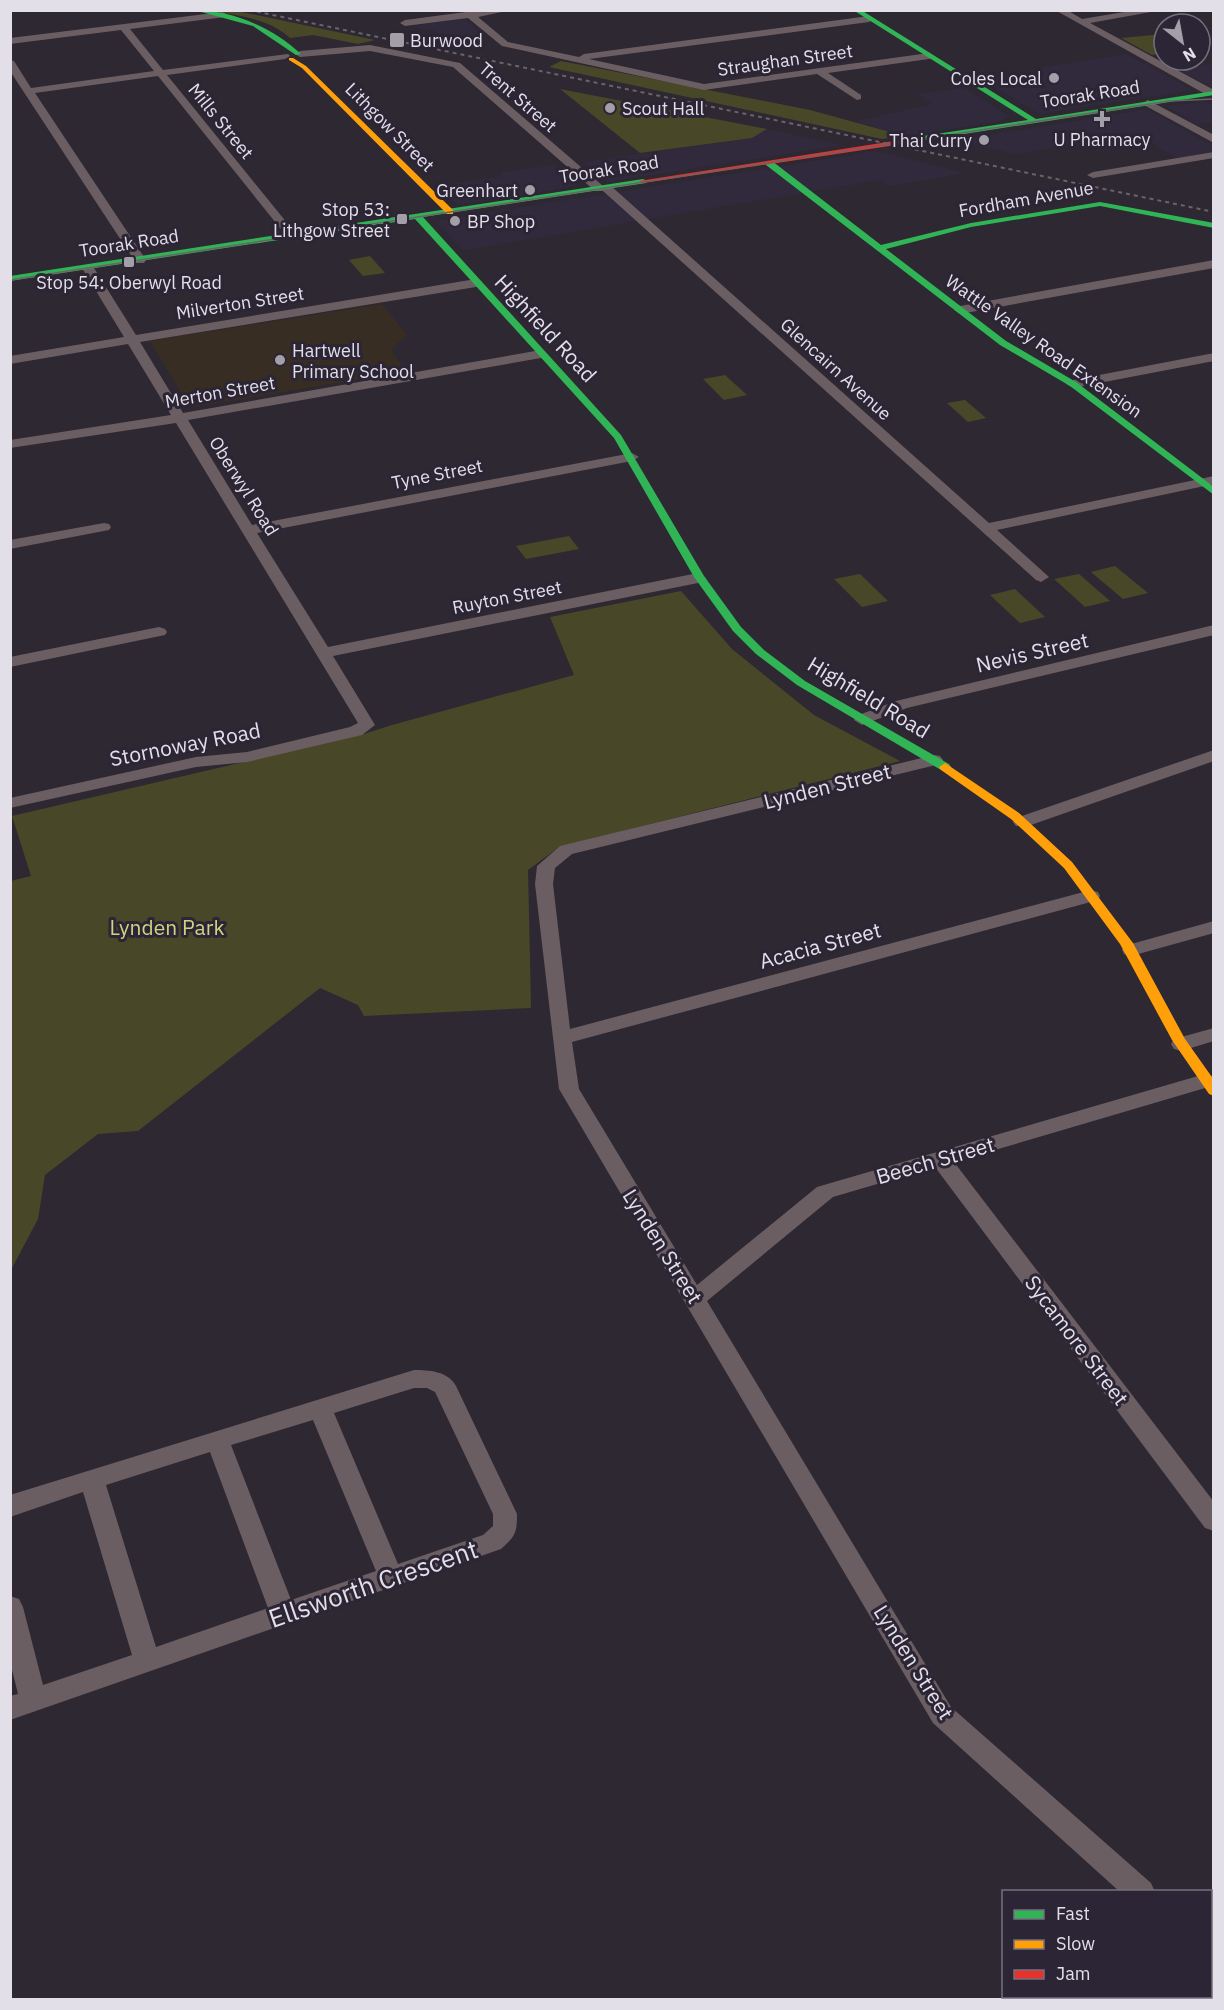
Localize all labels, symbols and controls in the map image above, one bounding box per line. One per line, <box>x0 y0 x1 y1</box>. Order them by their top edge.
north arrow <box>1152 12 1212 72</box>
place label: Burwood <box>410 29 483 52</box>
marker: Burwood <box>388 31 406 49</box>
street label: Straughan Street <box>716 39 854 81</box>
text: N <box>1180 43 1200 66</box>
street label: Trent Street <box>474 57 562 137</box>
place label: Coles Local <box>950 67 1042 90</box>
marker: Coles Local <box>1047 71 1061 85</box>
street label: Toorak Road <box>1039 75 1141 113</box>
street label: Mills Street <box>183 78 259 164</box>
street label: Lithgow Street <box>341 78 439 176</box>
place label: Scout Hall <box>622 97 704 120</box>
marker: Scout Hall <box>603 101 617 115</box>
marker: U Pharmacy <box>1095 112 1109 126</box>
place label: U Pharmacy <box>1053 128 1151 151</box>
place label: Thai Curry <box>889 129 972 152</box>
marker: Thai Curry <box>977 133 991 147</box>
street label: Toorak Road <box>558 150 660 188</box>
street label: Fordham Avenue <box>957 176 1095 222</box>
place label: Greenhart <box>436 179 518 202</box>
marker: Greenhart <box>523 183 537 197</box>
place label: Stop 53: Lithgow Street <box>273 198 390 242</box>
place label: BP Shop <box>467 210 535 233</box>
marker: Stop 53: Lithgow Street <box>395 212 409 226</box>
marker: BP Shop <box>448 214 462 228</box>
street label: Toorak Road <box>78 224 180 262</box>
marker: Stop 54: Oberwyl Road <box>122 255 136 269</box>
street label: Highfield Road <box>489 268 603 388</box>
street label: Wattle Valley Road Extension <box>941 269 1147 423</box>
place label: Stop 54: Oberwyl Road <box>36 271 222 294</box>
street label: Milverton Street <box>174 282 306 324</box>
street label: Glencairn Avenue <box>776 313 896 425</box>
place label: Hartwell Primary School <box>292 339 414 383</box>
marker: Hartwell Primary School <box>273 353 287 367</box>
street label: Merton Street <box>163 371 277 413</box>
street label: Oberwyl Road <box>204 432 284 540</box>
street label: Tyne Street <box>390 454 484 494</box>
street label: Ruyton Street <box>450 575 564 619</box>
street label: Nevis Street <box>973 625 1091 679</box>
street label: Highfield Road <box>803 650 935 744</box>
street label: Stornoway Road <box>107 716 263 772</box>
street label: Lynden Street <box>760 757 894 815</box>
park label: Lynden Park <box>109 913 225 941</box>
street label: Acacia Street <box>756 915 884 975</box>
street label: Beech Street <box>873 1130 997 1190</box>
street label: Lynden Street <box>617 1183 709 1309</box>
street label: Sycamore Street <box>1019 1269 1135 1411</box>
street label: Ellsworth Crescent <box>264 1531 482 1635</box>
street label: Lynden Street <box>868 1599 960 1725</box>
legend <box>1002 1890 1212 1998</box>
text: Fast <box>1056 1902 1090 1925</box>
text: Slow <box>1056 1932 1095 1955</box>
text: Jam <box>1056 1962 1091 1985</box>

